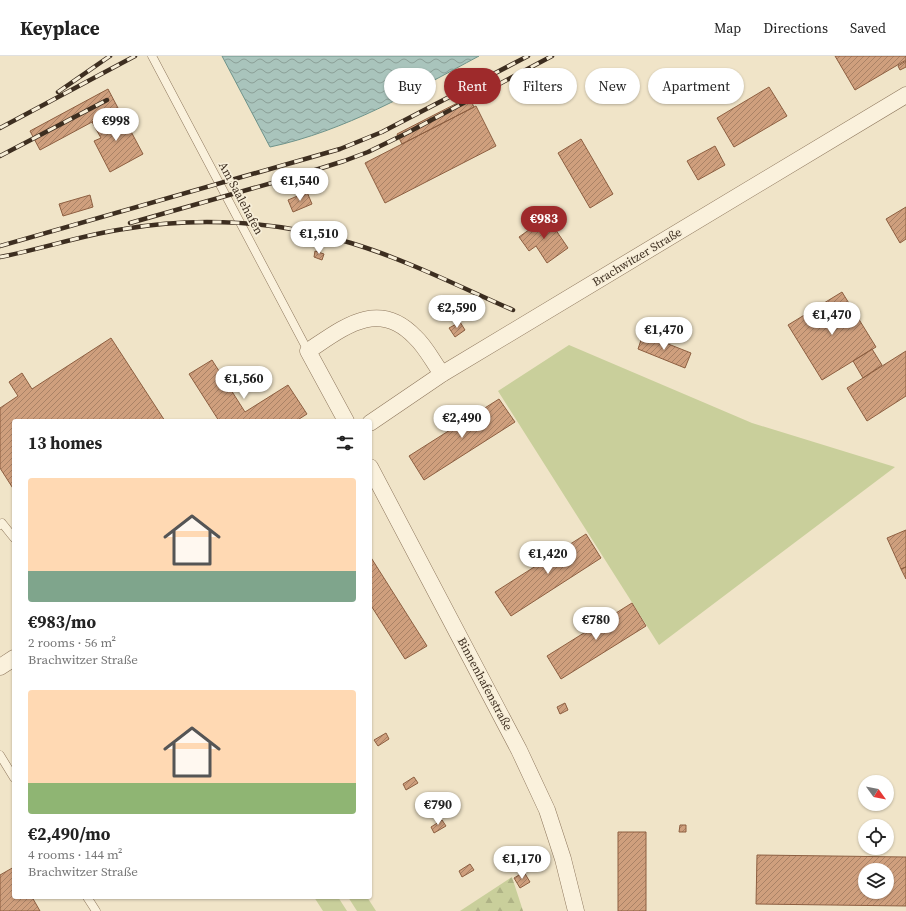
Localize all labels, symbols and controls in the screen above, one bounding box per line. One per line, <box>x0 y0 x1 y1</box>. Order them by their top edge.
text: Keyplace <box>20 15 100 41</box>
text: Map <box>714 18 741 38</box>
text: Directions <box>763 18 828 38</box>
text: Saved <box>850 18 886 38</box>
chip: Buy <box>384 68 436 104</box>
chip: Rent <box>444 68 501 104</box>
chip: Filters <box>509 68 577 104</box>
chip: New <box>585 68 640 104</box>
chip: Apartment <box>648 68 744 104</box>
pin: €998 <box>92 108 140 142</box>
text: €998 <box>102 112 130 129</box>
street label: Am Saalehafen <box>215 159 267 237</box>
pin: €1,540 <box>267 168 333 202</box>
text: €1,540 <box>280 172 320 189</box>
pin: €983 <box>520 206 568 240</box>
text: €983 <box>530 210 558 227</box>
pin: €1,510 <box>286 221 352 255</box>
street label: Brachwitzer Straße <box>589 224 685 290</box>
text: €1,510 <box>299 225 339 242</box>
pin: €2,590 <box>424 295 490 329</box>
text: €2,590 <box>437 299 477 316</box>
pin: €1,470 <box>799 302 865 336</box>
text: €1,470 <box>812 306 852 323</box>
pin: €1,470 <box>631 317 697 351</box>
text: €1,470 <box>644 321 684 338</box>
pin: €1,560 <box>211 366 277 400</box>
text: €1,560 <box>224 370 264 387</box>
pin: €2,490 <box>429 405 495 439</box>
text: €2,490 <box>442 409 482 426</box>
text: 13 homes <box>28 431 102 455</box>
icon: filters <box>334 432 356 454</box>
icon: home <box>156 504 228 576</box>
pin: €1,420 <box>515 541 581 575</box>
text: €1,420 <box>528 545 568 562</box>
pin: €780 <box>572 607 620 641</box>
text: €983/mo <box>28 610 96 634</box>
text: €780 <box>582 611 610 628</box>
text: 2 rooms · 56 m² <box>28 634 116 651</box>
street label: Binnenhafenstraße <box>454 635 516 733</box>
text: Brachwitzer Straße <box>28 651 138 668</box>
icon: home <box>156 716 228 788</box>
north arrow <box>858 775 894 811</box>
map controls <box>858 775 894 899</box>
pin: €790 <box>414 792 462 826</box>
text: €790 <box>424 796 452 813</box>
button: locate <box>858 819 894 855</box>
text: €2,490/mo <box>28 822 110 846</box>
text: 4 rooms · 144 m² <box>28 846 123 863</box>
pin: €1,170 <box>489 846 555 880</box>
text: €1,170 <box>502 850 542 867</box>
text: Brachwitzer Straße <box>28 863 138 880</box>
button: layers <box>858 863 894 899</box>

